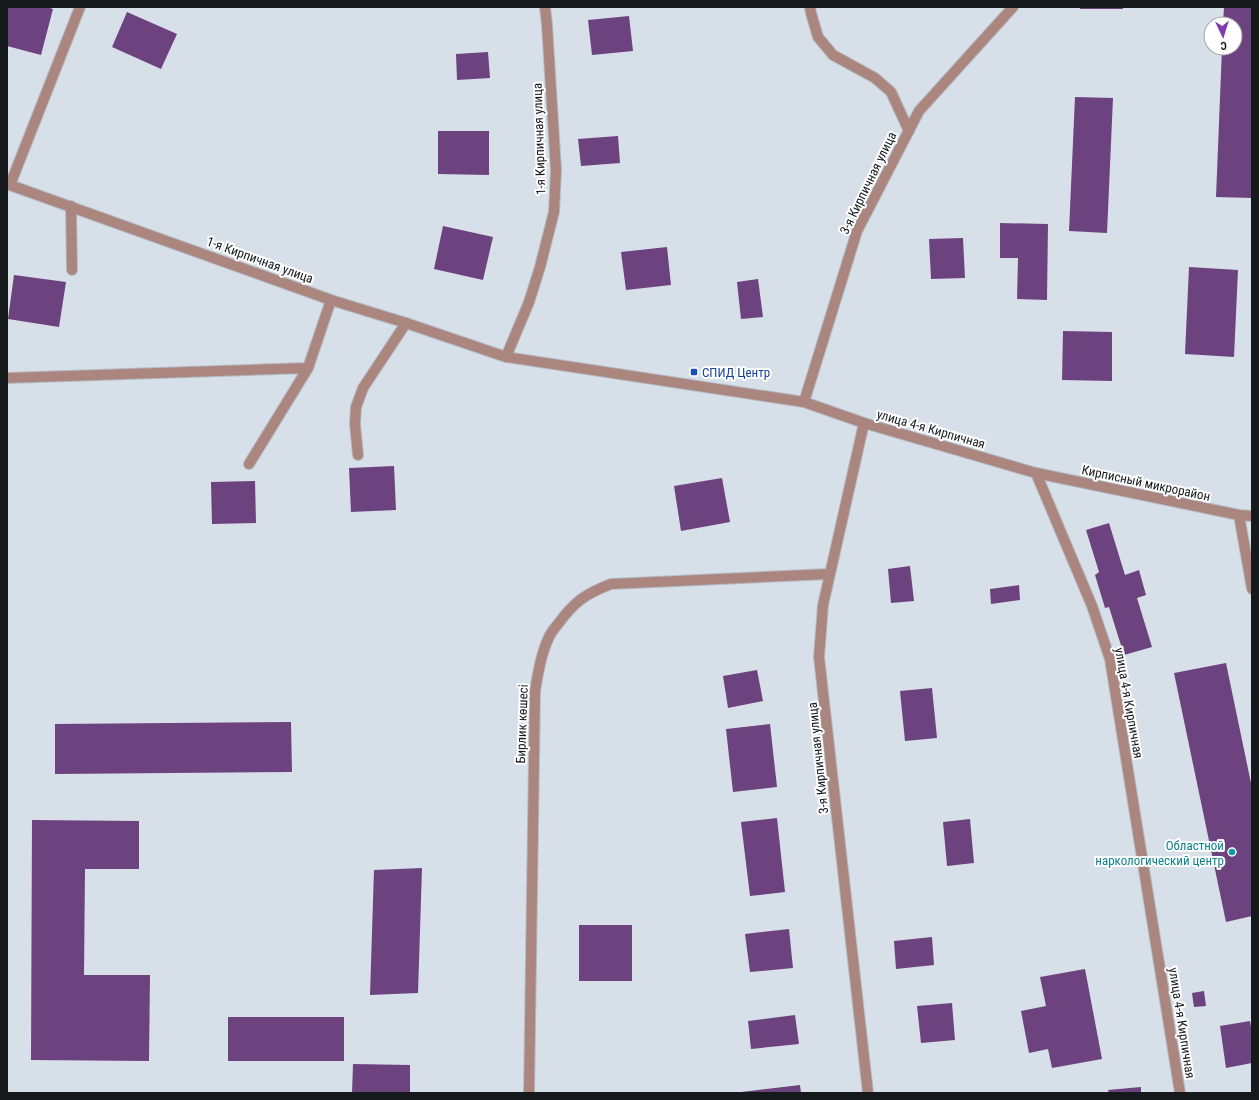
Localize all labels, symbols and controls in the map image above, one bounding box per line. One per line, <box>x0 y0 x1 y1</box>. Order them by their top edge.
north arrow <box>1203 16 1243 56</box>
text: С <box>1220 39 1227 52</box>
street label: 1-я Кирпичная улица <box>530 83 548 195</box>
street label: 3-я Кирпичная улица <box>837 129 899 237</box>
street label: 1-я Кирпичная улица <box>205 234 315 286</box>
place label: СПИД Центр <box>702 365 770 380</box>
marker: СПИД Центр <box>689 367 699 377</box>
street label: улица 4-я Кирпичная <box>875 406 987 452</box>
street label: Кирписный микрорайон <box>1080 462 1212 504</box>
street label: улица 4-я Кирпичная <box>1112 646 1146 760</box>
street label: Бирлик көшесі <box>513 684 531 764</box>
street label: 3-я Кирпичная улица <box>805 701 831 815</box>
place label: Областной наркологический центр <box>1095 838 1224 868</box>
marker: Областной наркологический центр <box>1227 847 1237 857</box>
street label: улица 4-я Кирпичная <box>1166 966 1198 1080</box>

